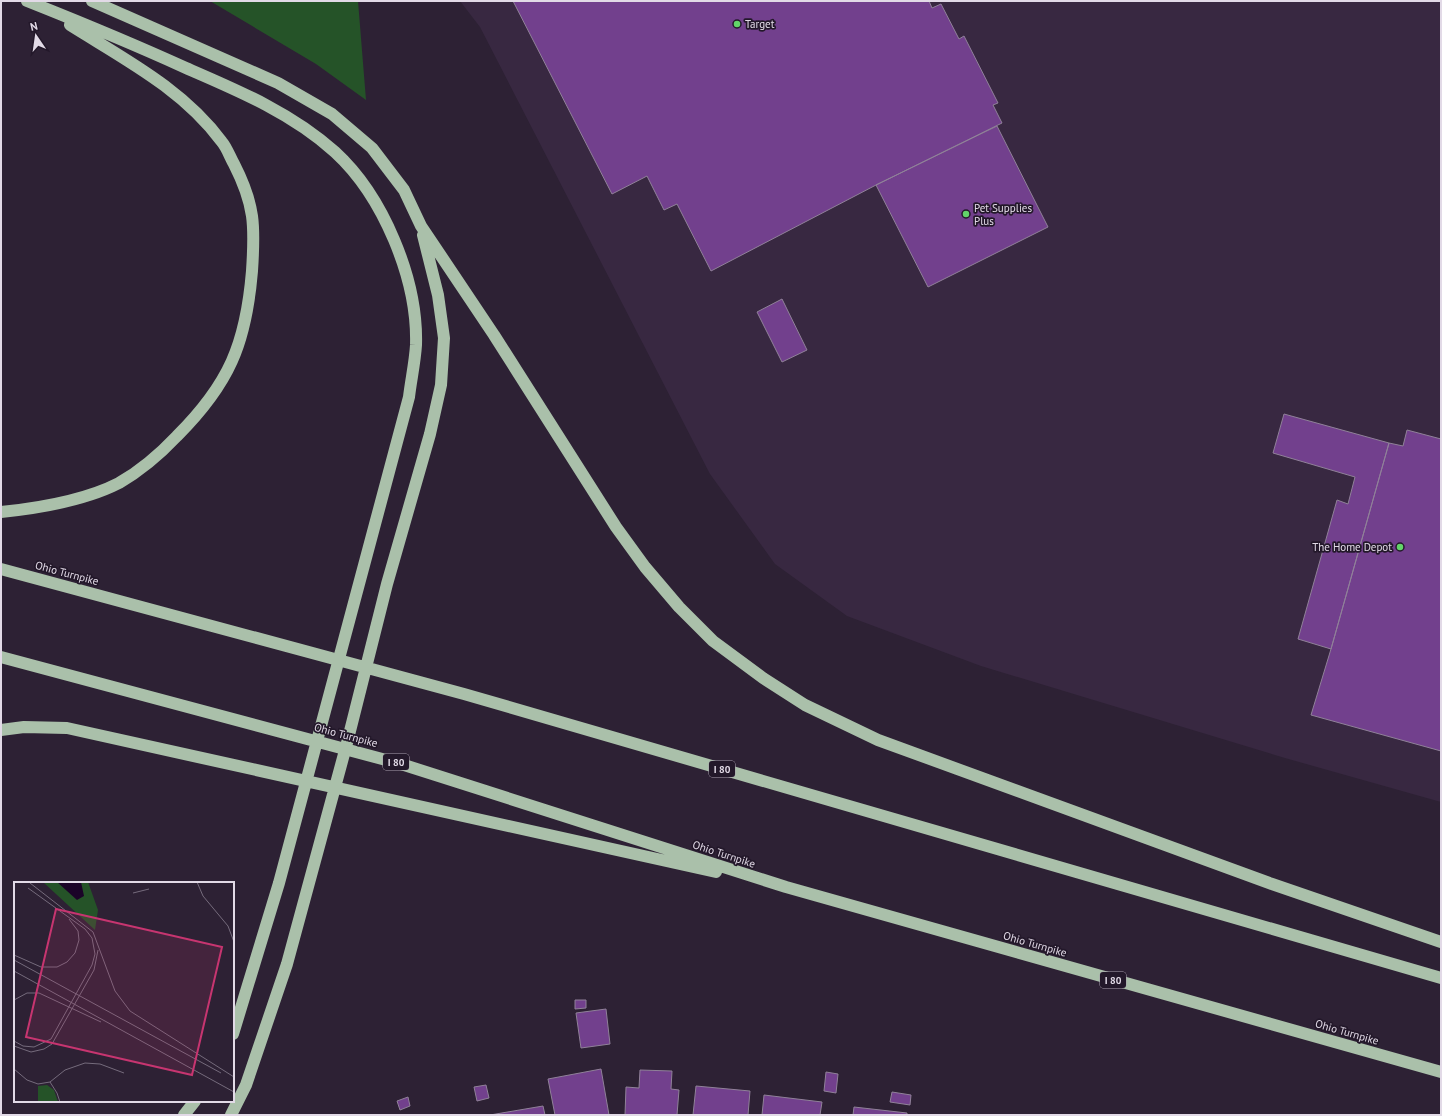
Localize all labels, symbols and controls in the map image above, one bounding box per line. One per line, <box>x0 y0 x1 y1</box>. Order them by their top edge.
north arrow <box>16 16 56 56</box>
place label: Target <box>745 17 775 31</box>
text: N <box>29 19 39 34</box>
marker: Target <box>732 19 742 29</box>
place label: Pet Supplies Plus <box>974 201 1032 228</box>
marker: Pet Supplies Plus <box>961 209 971 219</box>
place label: The Home Depot <box>1312 540 1392 554</box>
marker: The Home Depot <box>1395 542 1405 552</box>
street label: Ohio Turnpike <box>34 558 101 588</box>
street label: Ohio Turnpike <box>313 720 380 750</box>
road number: I 80 <box>383 754 409 770</box>
road number: I 80 <box>709 761 735 777</box>
street label: Ohio Turnpike <box>691 837 758 871</box>
inset map <box>14 882 234 1102</box>
street label: Ohio Turnpike <box>1002 928 1069 960</box>
road number: I 80 <box>1100 972 1126 988</box>
street label: Ohio Turnpike <box>1314 1016 1381 1048</box>

